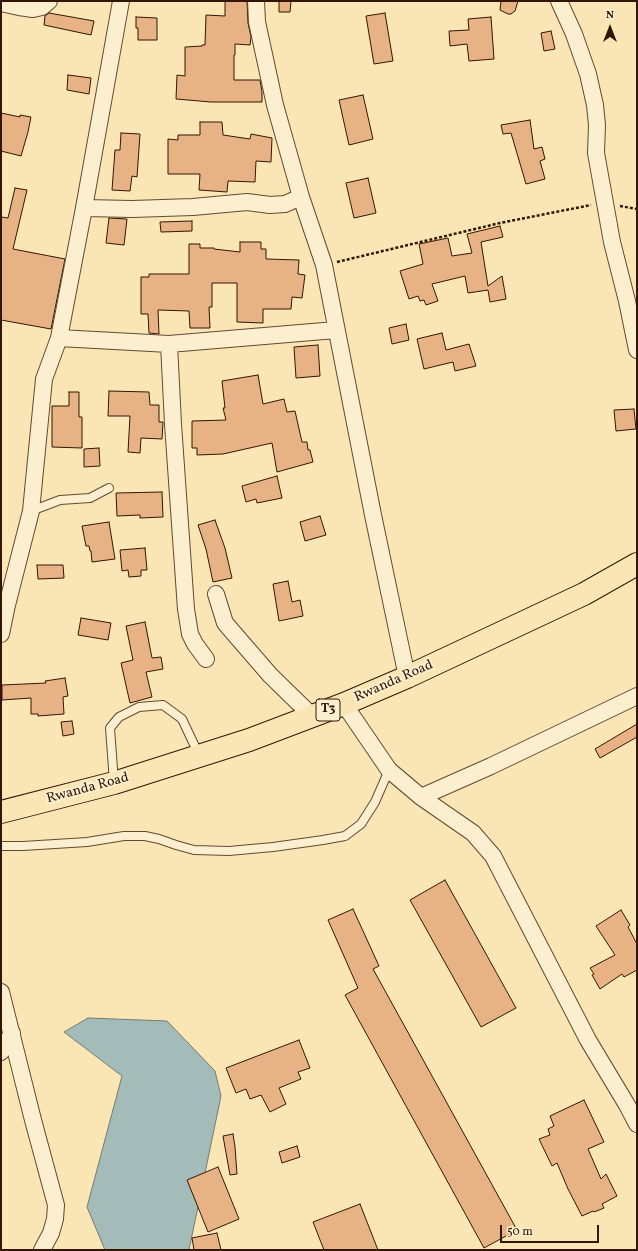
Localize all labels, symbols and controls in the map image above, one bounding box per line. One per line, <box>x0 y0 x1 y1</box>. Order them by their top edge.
north arrow <box>590 8 630 48</box>
text: N <box>606 8 614 23</box>
street label: Rwanda Road <box>352 657 436 707</box>
road number: T3 <box>316 699 340 721</box>
street label: Rwanda Road <box>45 770 131 808</box>
scale bar <box>502 1217 601 1243</box>
text: 50 m <box>507 1224 533 1240</box>

